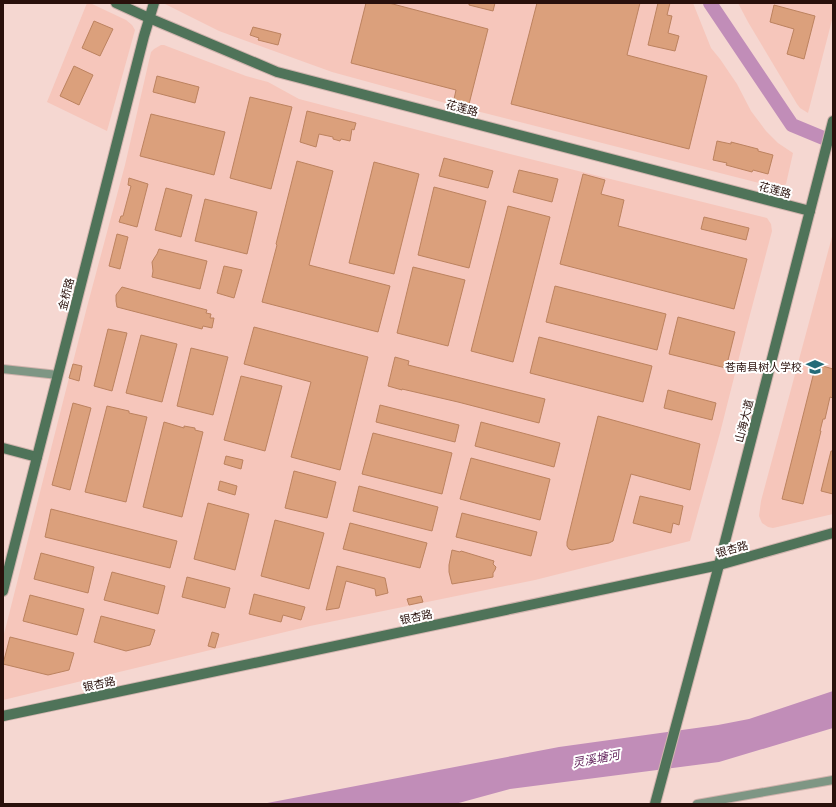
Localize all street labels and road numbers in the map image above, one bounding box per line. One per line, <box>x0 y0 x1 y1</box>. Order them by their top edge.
street label: 花莲路 <box>444 98 479 119</box>
street label: 花莲路 <box>757 180 792 201</box>
street label: 金桥路 <box>56 277 77 312</box>
street label: 山海大道 <box>733 398 756 444</box>
street label: 银杏路 <box>715 539 750 560</box>
street label: 银杏路 <box>399 608 434 627</box>
street label: 银杏路 <box>82 675 117 694</box>

